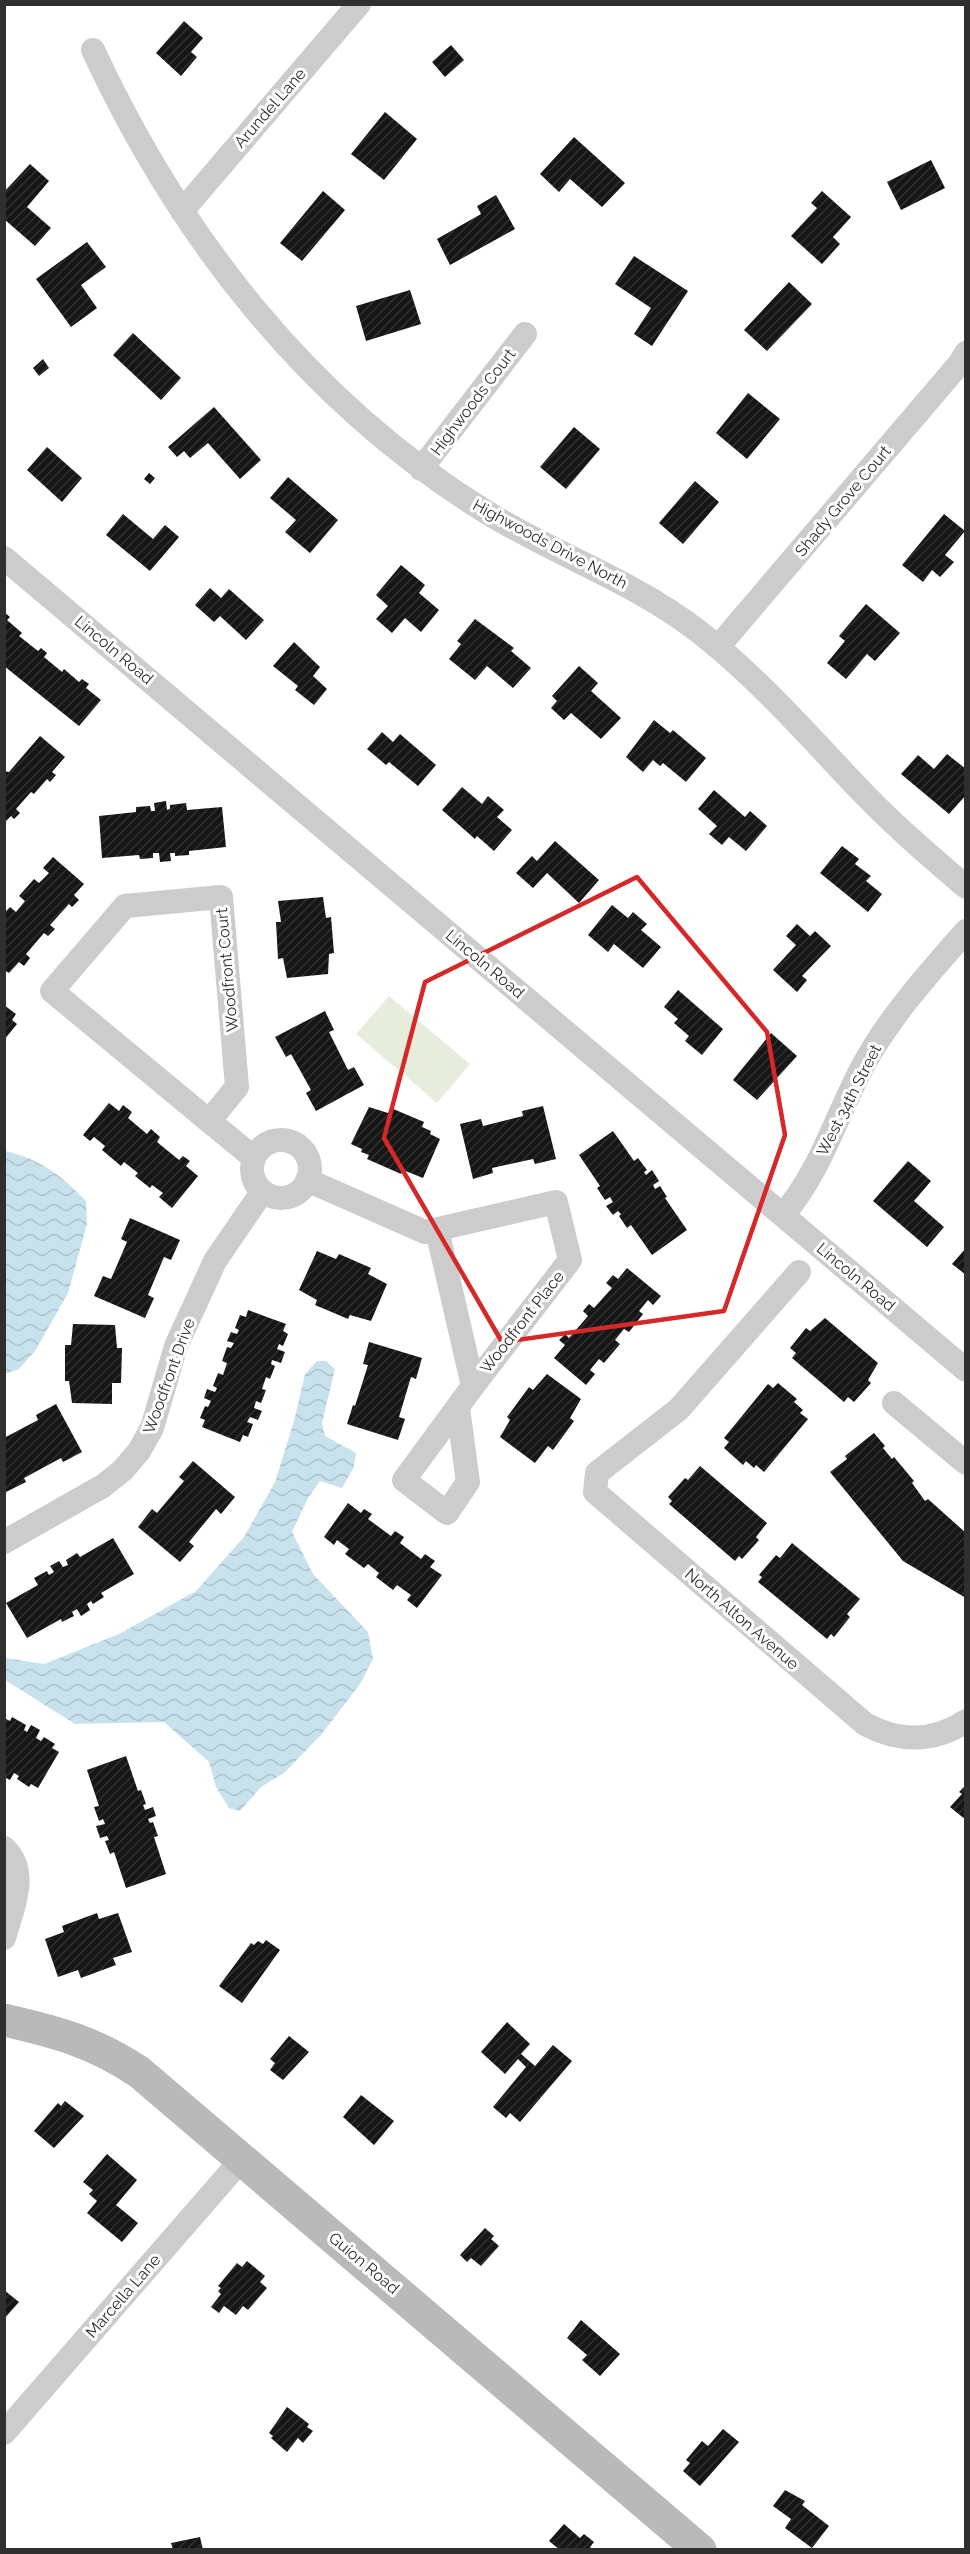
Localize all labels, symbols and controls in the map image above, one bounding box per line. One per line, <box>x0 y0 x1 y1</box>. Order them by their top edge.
street label: Arundel Lane <box>230 64 310 152</box>
street label: Highwoods Court <box>427 344 520 459</box>
street label: Shady Grove Court <box>791 441 895 560</box>
street label: Highwoods Drive North <box>470 495 630 593</box>
street label: Lincoln Road <box>71 612 157 688</box>
street label: Woodfront Court <box>212 907 242 1033</box>
street label: Lincoln Road <box>442 926 528 1002</box>
street label: West 34th Street <box>813 1040 886 1159</box>
street label: Lincoln Road <box>813 1239 899 1315</box>
street label: Woodfront Place <box>476 1267 568 1377</box>
street label: Woodfront Drive <box>139 1316 199 1436</box>
street label: North Alton Avenue <box>681 1564 803 1674</box>
street label: Guion Road <box>325 2228 403 2298</box>
street label: Marcella Lane <box>82 2250 164 2342</box>

